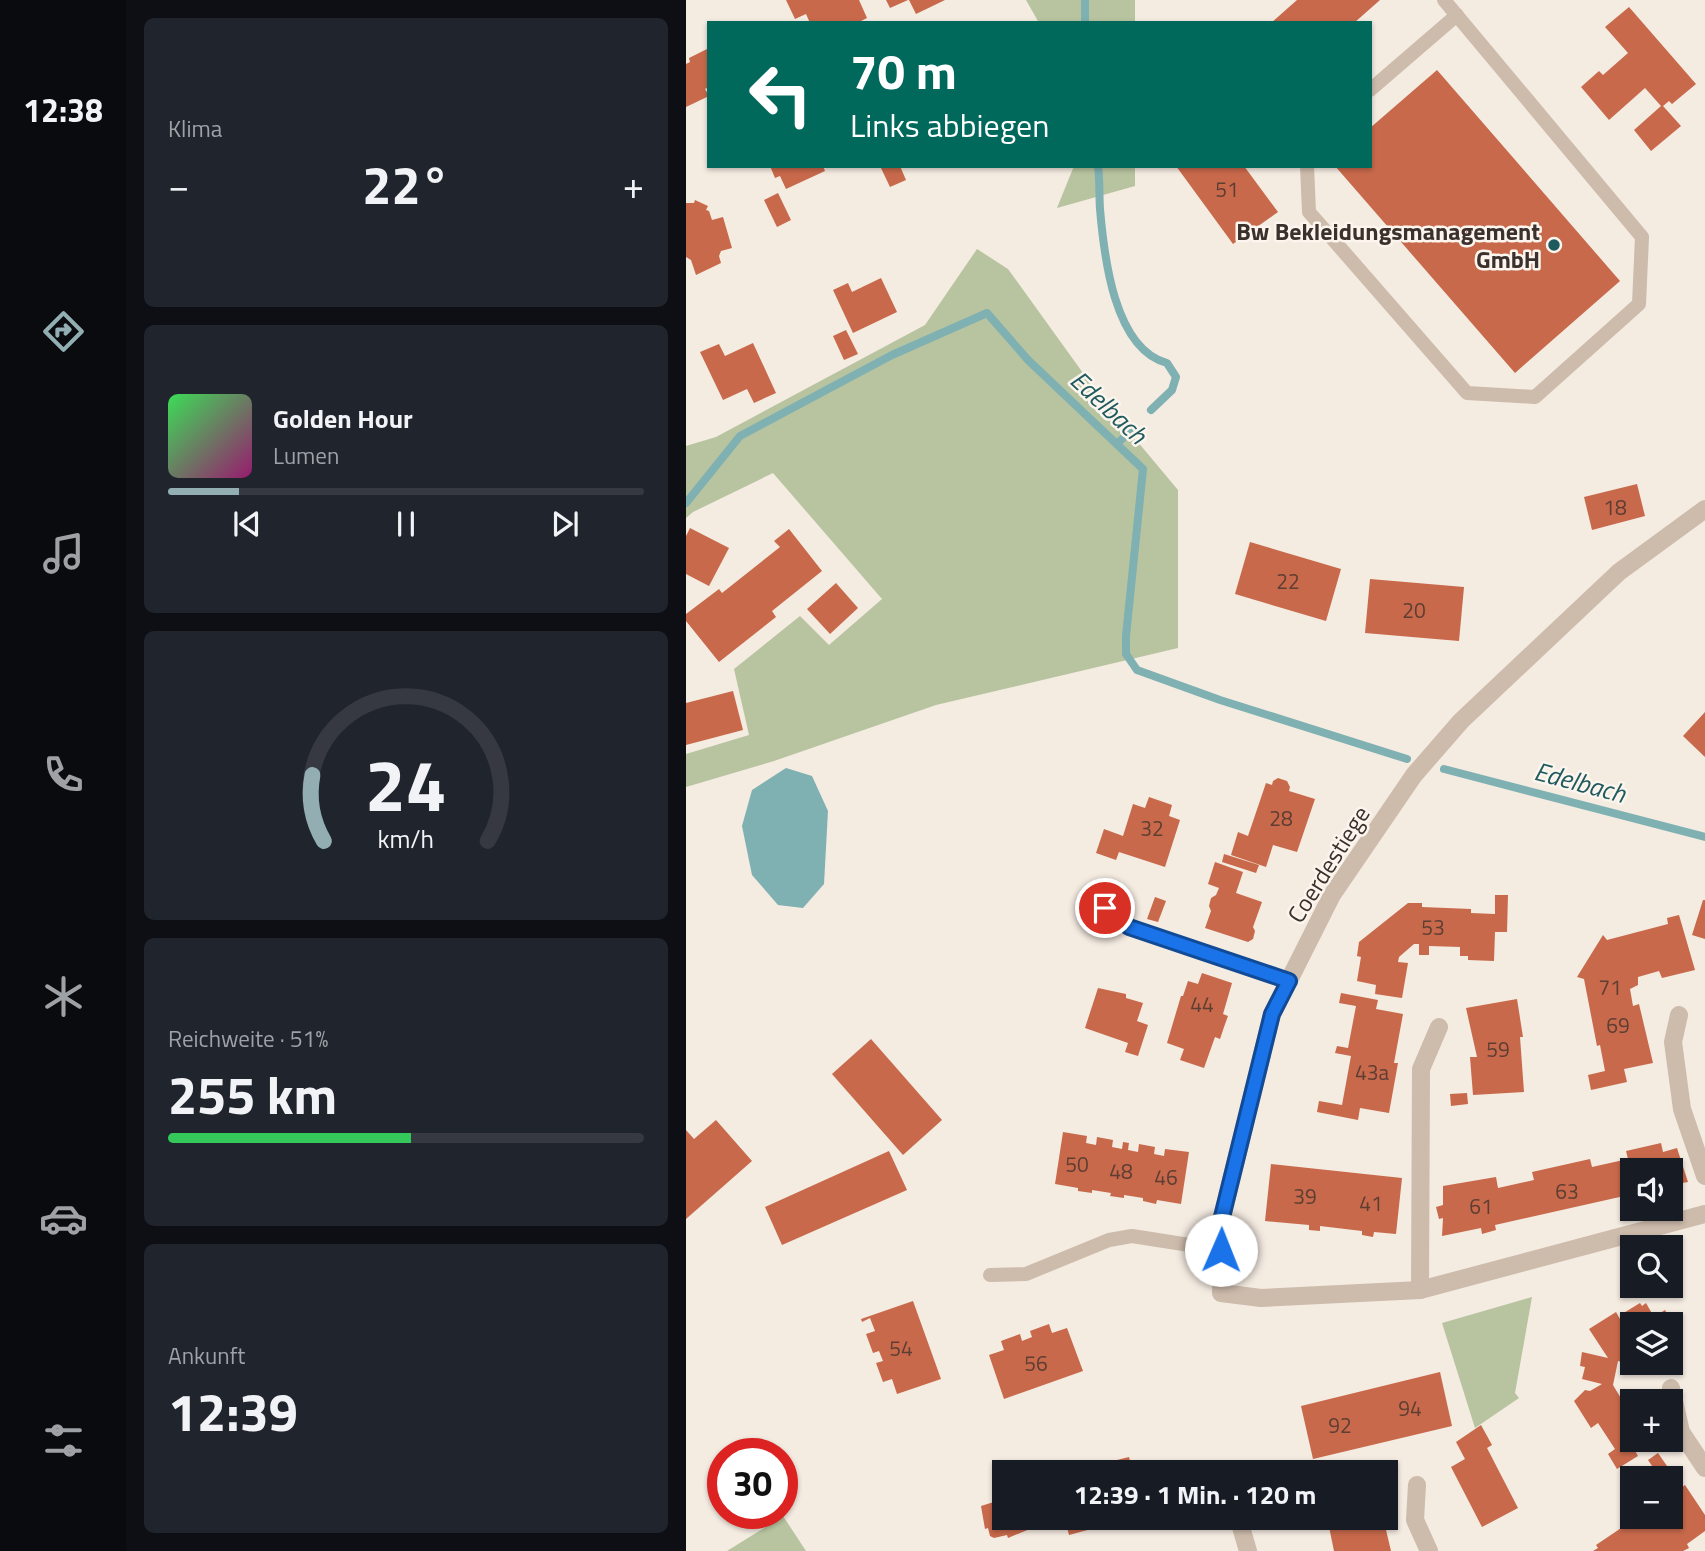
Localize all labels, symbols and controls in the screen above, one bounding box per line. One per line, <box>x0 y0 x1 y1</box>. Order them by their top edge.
text: 70 m <box>850 33 957 108</box>
icon: left <box>735 49 826 140</box>
text: 12:38 <box>23 86 103 134</box>
text: Links abbiegen <box>850 101 1049 149</box>
text: Klima <box>168 111 222 146</box>
text: 22° <box>362 145 450 224</box>
text: − <box>168 156 189 214</box>
text: + <box>623 156 644 214</box>
house number: 51 <box>1215 173 1239 205</box>
place label: Bw Bekleidungsmanagement GmbH <box>1236 213 1540 277</box>
marker: Bw Bekleidungsmanagement GmbH <box>1546 237 1562 253</box>
icon: directions <box>39 307 88 356</box>
water label: Edelbach <box>1062 361 1157 454</box>
text: Golden Hour <box>273 399 413 438</box>
text: Lumen <box>273 438 339 473</box>
house number: 18 <box>1603 491 1627 523</box>
icon: previous <box>228 505 266 543</box>
icon: pause <box>387 505 425 543</box>
icon: next <box>546 505 584 543</box>
icon: music <box>39 529 88 578</box>
house number: 22 <box>1276 565 1300 597</box>
house number: 20 <box>1402 594 1426 626</box>
text: 24 <box>365 730 447 840</box>
icon: phone <box>39 750 88 799</box>
water label: Edelbach <box>1530 751 1631 813</box>
street label: Coerdestiege <box>1278 799 1378 929</box>
house number: 28 <box>1269 802 1293 834</box>
house number: 32 <box>1140 812 1164 844</box>
text: km/h <box>378 820 434 858</box>
pin <box>1075 878 1135 938</box>
icon: arrive <box>1086 889 1124 927</box>
house number: 53 <box>1421 911 1445 943</box>
house number: 71 <box>1598 971 1622 1003</box>
icon: climate <box>39 972 88 1021</box>
house number: 44 <box>1190 988 1214 1020</box>
house number: 69 <box>1606 1009 1630 1041</box>
text: Reichweite · 51% <box>168 1021 328 1056</box>
house number: 59 <box>1486 1033 1510 1065</box>
text: 255 km <box>168 1055 337 1134</box>
house number: 43a <box>1355 1056 1389 1088</box>
house number: 50 <box>1065 1148 1089 1180</box>
house number: 48 <box>1109 1155 1133 1187</box>
map controls <box>1620 1158 1683 1529</box>
button: sound <box>1620 1158 1683 1221</box>
house number: 46 <box>1154 1161 1178 1193</box>
house number: 63 <box>1555 1175 1579 1207</box>
house number: 39 <box>1293 1180 1317 1212</box>
house number: 41 <box>1359 1187 1383 1219</box>
house number: 61 <box>1469 1190 1493 1222</box>
icon: car <box>39 1194 88 1243</box>
position arrow <box>1184 1213 1258 1287</box>
button: search <box>1620 1235 1683 1298</box>
button: layers <box>1620 1312 1683 1375</box>
house number: 54 <box>889 1332 913 1364</box>
text: Ankunft <box>168 1338 245 1373</box>
house number: 56 <box>1024 1347 1048 1379</box>
text: 12:39 <box>168 1372 298 1451</box>
button: + <box>1620 1389 1683 1452</box>
house number: 94 <box>1398 1392 1422 1424</box>
house number: 92 <box>1328 1409 1352 1441</box>
icon: filters <box>39 1416 88 1465</box>
speed limit sign: 30 <box>707 1438 798 1529</box>
button: − <box>1620 1466 1683 1529</box>
text: 12:39 · 1 Min. · 120 m <box>1074 1475 1316 1514</box>

